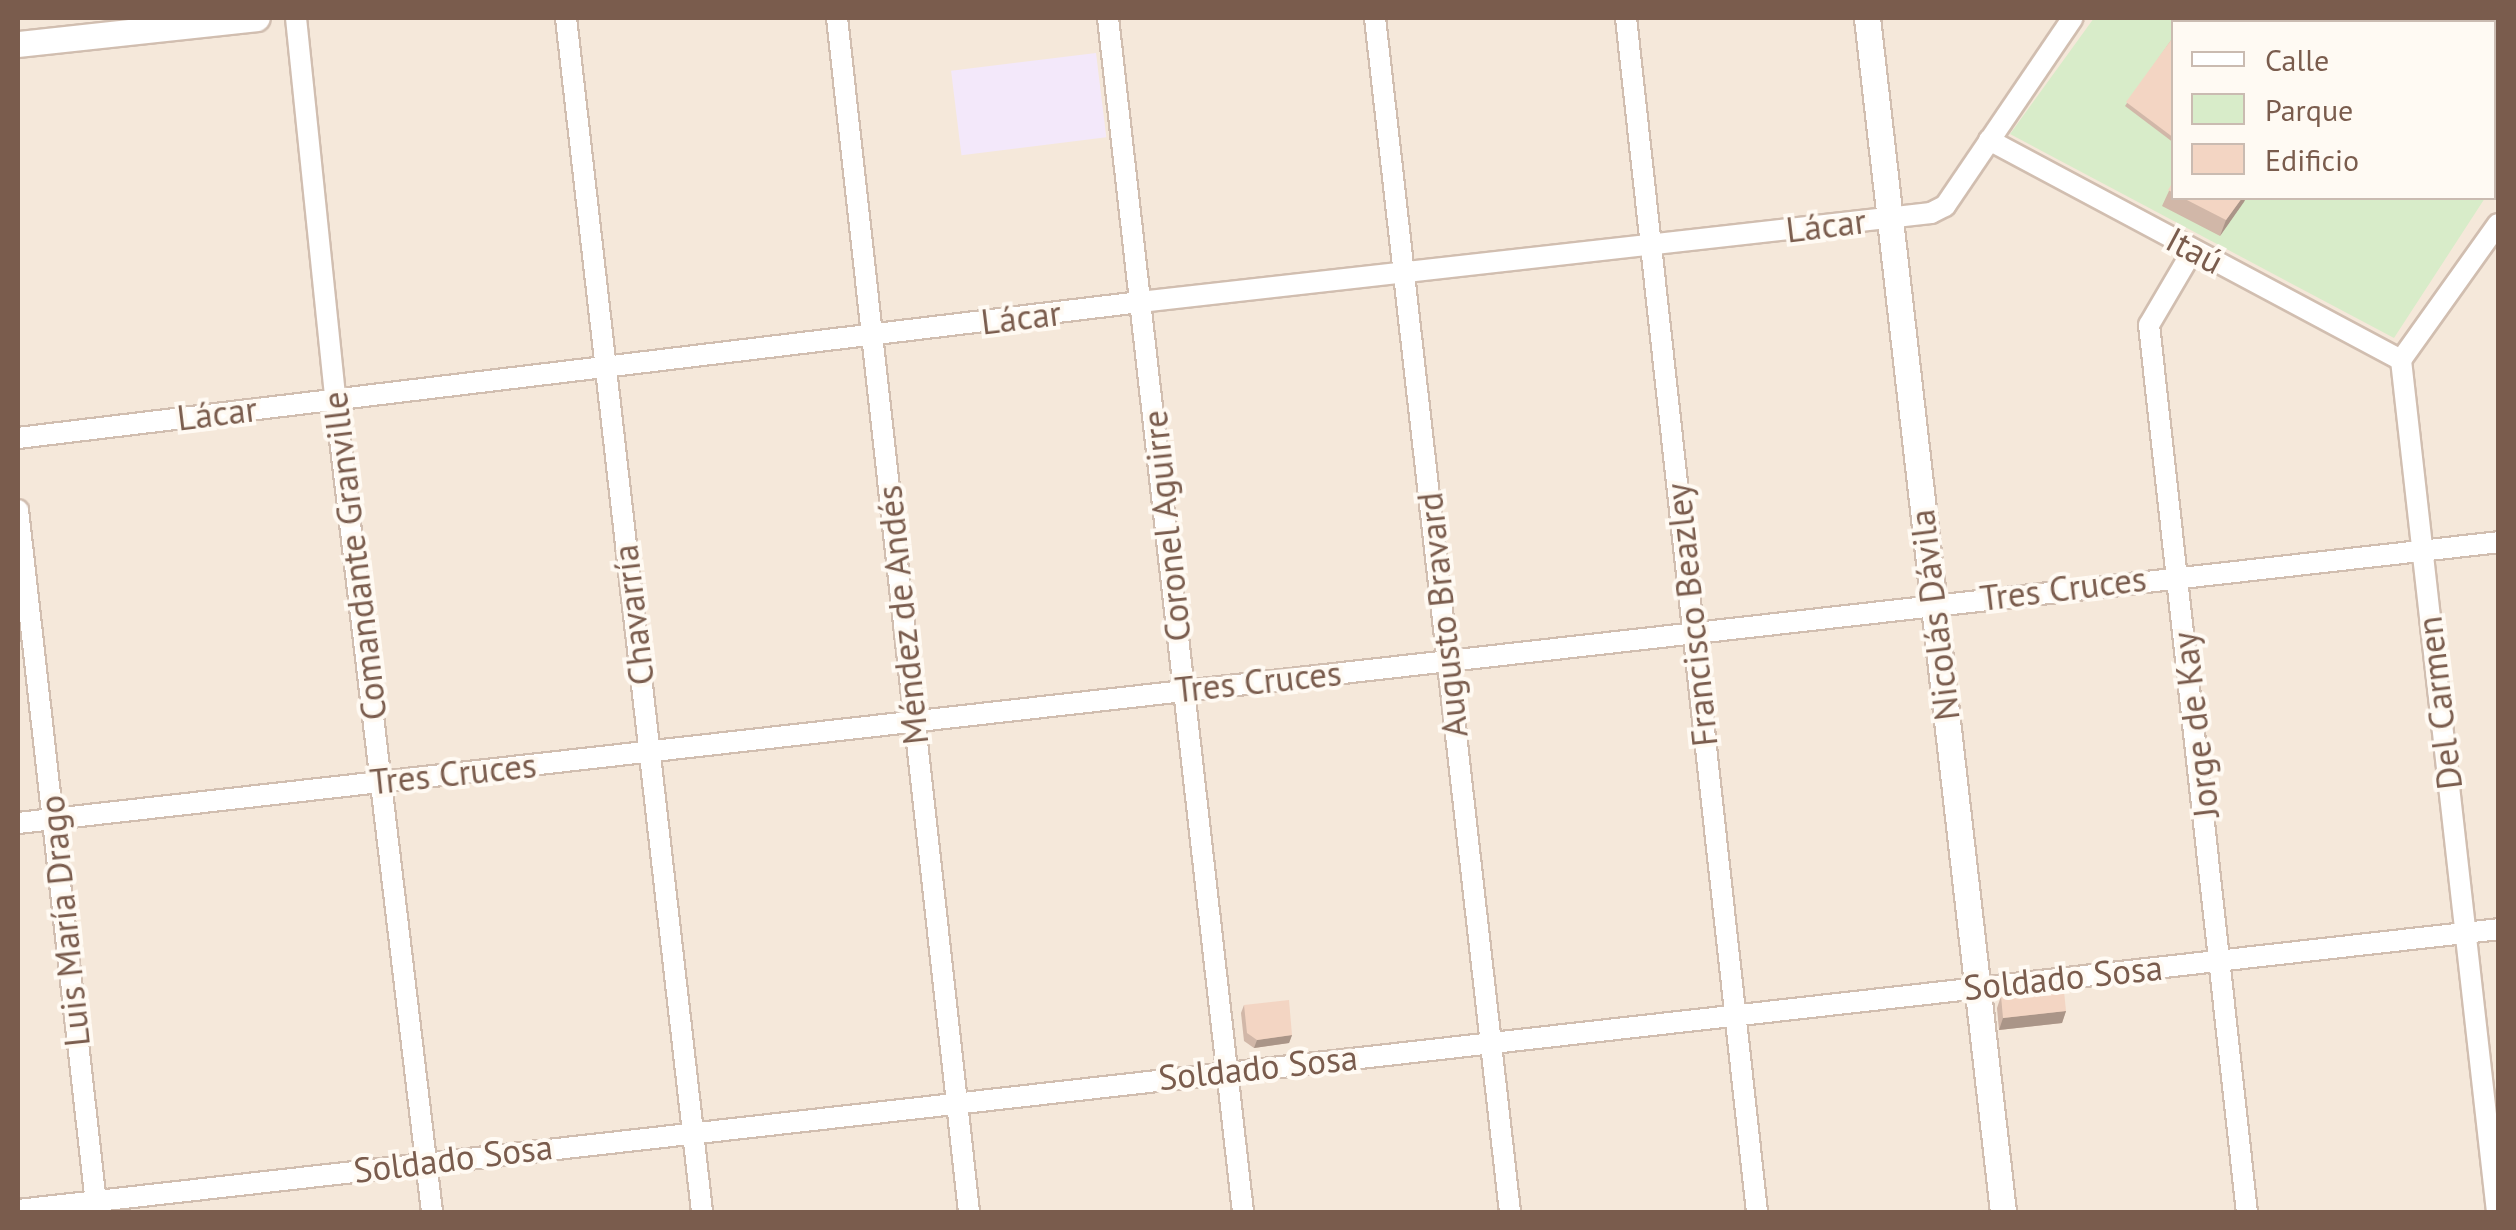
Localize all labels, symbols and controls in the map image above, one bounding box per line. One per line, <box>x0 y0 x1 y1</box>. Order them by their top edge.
legend <box>2171 20 2496 200</box>
text: Calle <box>2265 40 2329 79</box>
text: Parque <box>2265 90 2353 129</box>
text: Edificio <box>2265 140 2359 179</box>
street label: Lácar <box>1783 199 1869 251</box>
street label: Itaú <box>2159 218 2231 282</box>
street label: Lácar <box>978 291 1064 343</box>
street label: Lácar <box>174 387 260 439</box>
street label: Comandante Granville <box>313 389 395 723</box>
street label: Coronel Aguirre <box>1133 408 1199 644</box>
street label: Francisco Beazley <box>1656 481 1726 749</box>
street label: Méndez de Andés <box>867 482 937 748</box>
street label: Augusto Bravard <box>1408 490 1476 740</box>
street label: Nicolás Dávila <box>1900 507 1968 723</box>
street label: Chavarría <box>604 542 662 688</box>
street label: Tres Cruces <box>1977 557 2149 619</box>
street label: Del Carmen <box>2408 614 2470 792</box>
street label: Jorge de Kay <box>2163 630 2227 820</box>
street label: Tres Cruces <box>1173 651 1343 711</box>
street label: Tres Cruces <box>368 743 538 803</box>
street label: Luis María Drago <box>30 793 98 1049</box>
street label: Soldado Sosa <box>1961 946 2165 1008</box>
street label: Soldado Sosa <box>1156 1036 1360 1098</box>
street label: Soldado Sosa <box>351 1125 555 1191</box>

